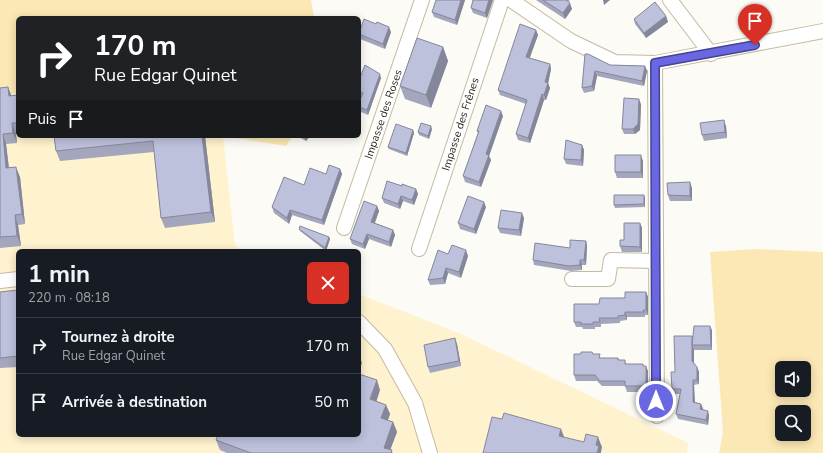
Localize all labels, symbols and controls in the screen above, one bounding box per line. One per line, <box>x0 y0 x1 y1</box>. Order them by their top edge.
pin <box>738 4 772 45</box>
icon: arrive <box>744 10 766 32</box>
text: 170 m <box>94 27 177 65</box>
icon: right <box>28 32 80 84</box>
text: Rue Edgar Quinet <box>94 63 237 87</box>
street label: Impasse des Roses <box>361 67 406 161</box>
street label: Impasse des Frênes <box>438 76 483 173</box>
icon: arrive <box>65 108 87 130</box>
text: Puis <box>28 109 57 129</box>
text: 1 min <box>28 258 90 290</box>
button: close <box>307 262 349 304</box>
text: 220 m · 08:18 <box>28 289 110 307</box>
text: Tournez à droite <box>62 327 175 347</box>
icon: right <box>28 335 50 357</box>
text: 170 m <box>305 336 349 356</box>
text: Rue Edgar Quinet <box>62 347 165 365</box>
map controls <box>775 361 811 441</box>
button: sound <box>775 361 811 397</box>
position arrow <box>635 380 677 422</box>
icon: arrive <box>28 391 50 413</box>
text: Arrivée à destination <box>62 392 207 412</box>
text: 50 m <box>314 392 349 412</box>
button: search <box>775 405 811 441</box>

